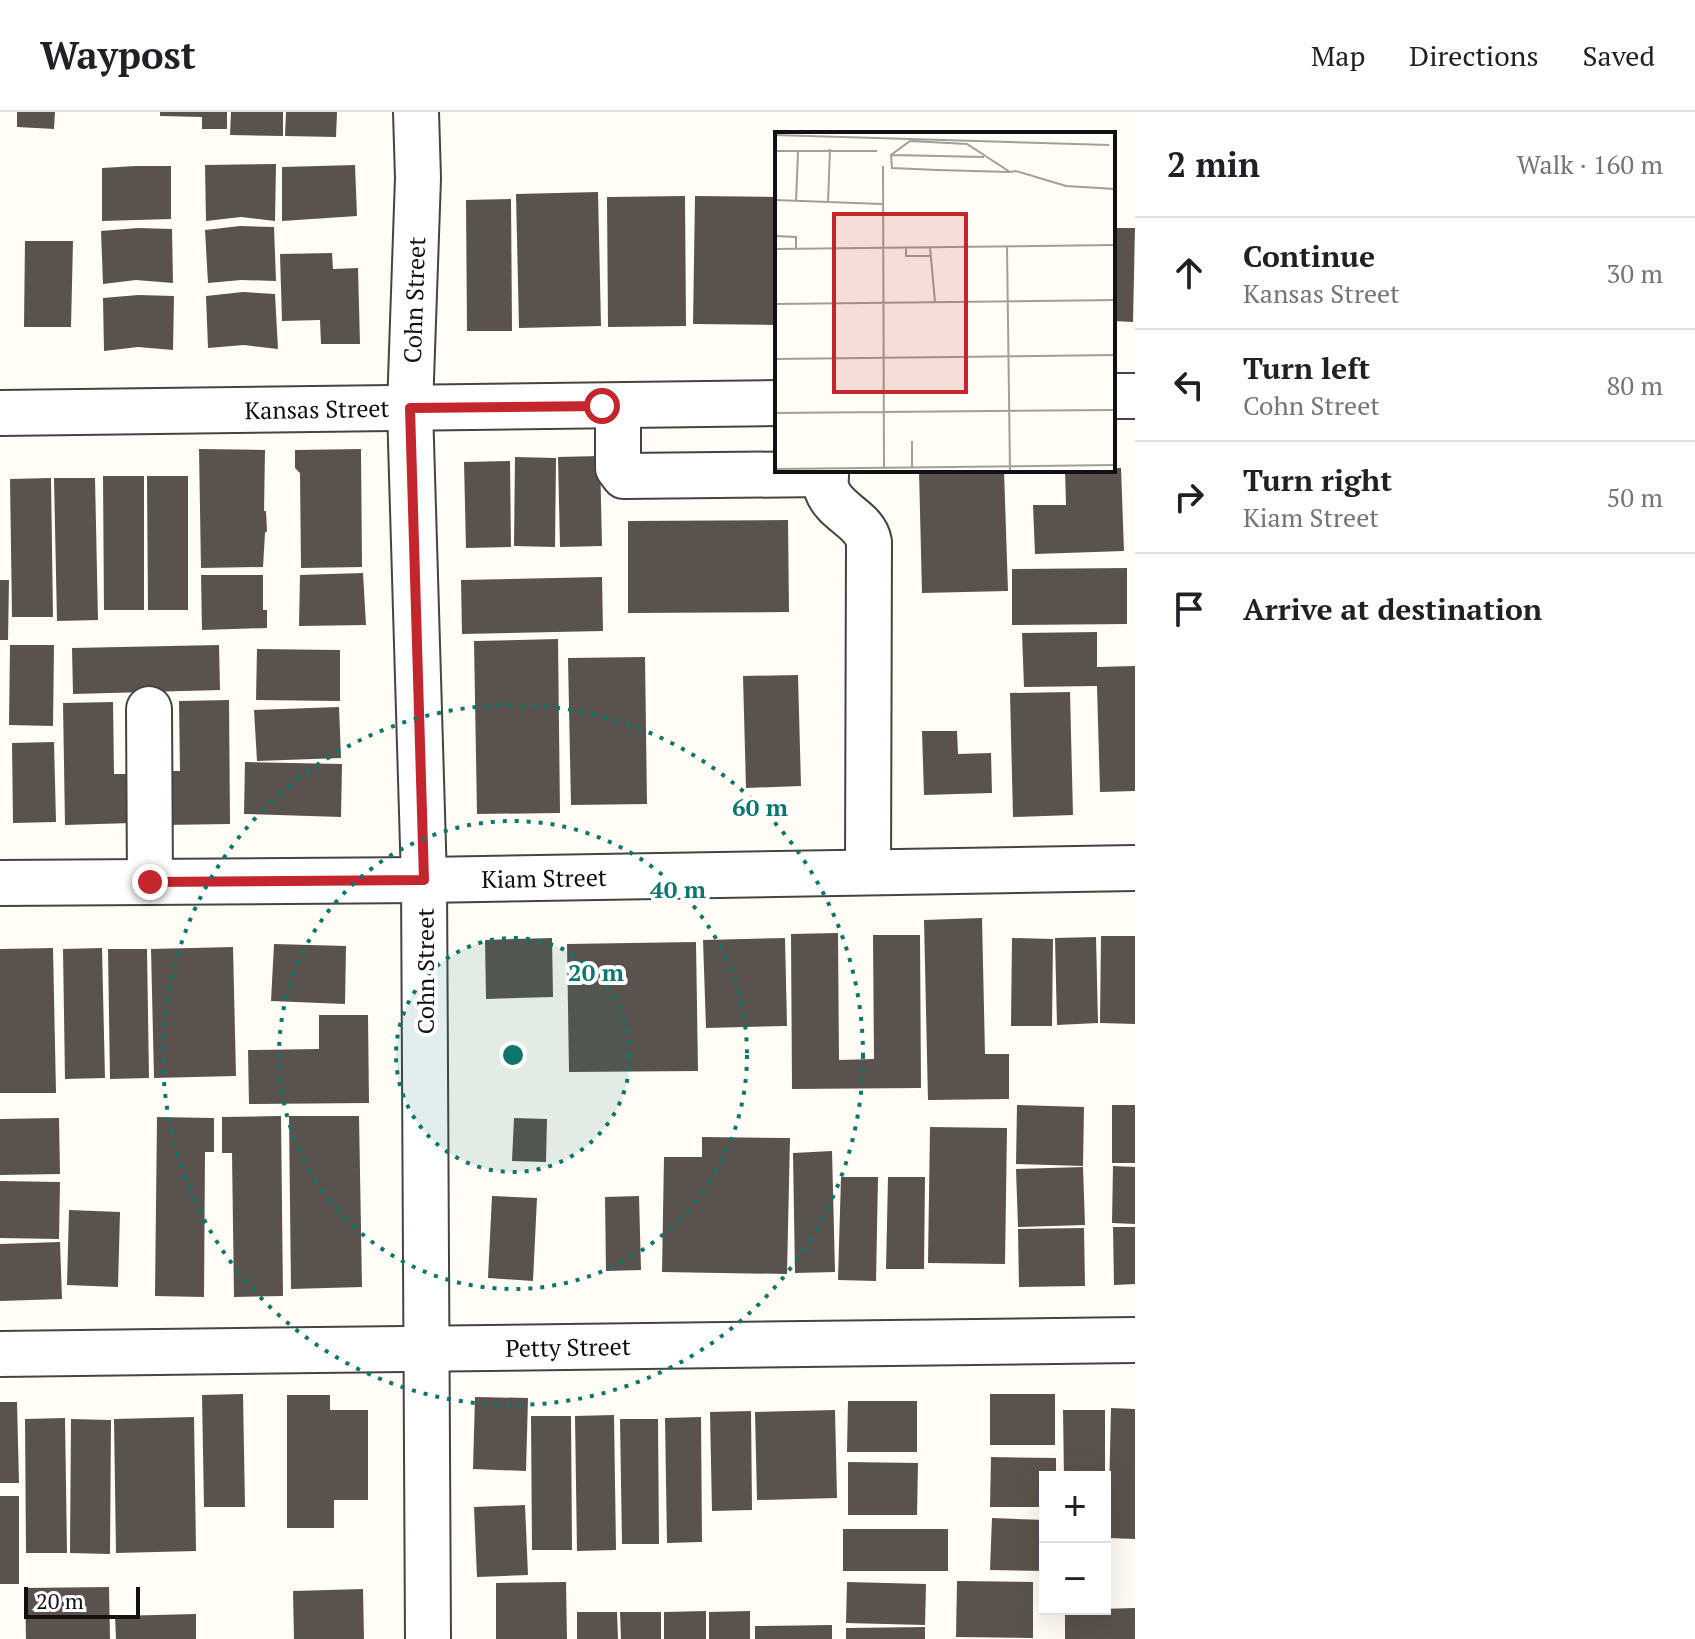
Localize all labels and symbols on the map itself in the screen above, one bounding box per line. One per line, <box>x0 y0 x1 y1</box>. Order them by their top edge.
inset map <box>775 132 1115 472</box>
street label: Cohn Street <box>396 236 432 364</box>
route start <box>584 388 620 424</box>
street label: Kansas Street <box>244 392 390 426</box>
text: 60 m <box>732 791 788 823</box>
street label: Kiam Street <box>481 861 607 895</box>
route end <box>132 864 168 900</box>
text: 40 m <box>650 873 706 905</box>
street label: Cohn Street <box>409 908 441 1034</box>
text: 20 m <box>568 956 624 988</box>
centre of rings <box>499 1041 527 1069</box>
street label: Petty Street <box>505 1330 631 1364</box>
scale bar <box>24 1583 140 1619</box>

